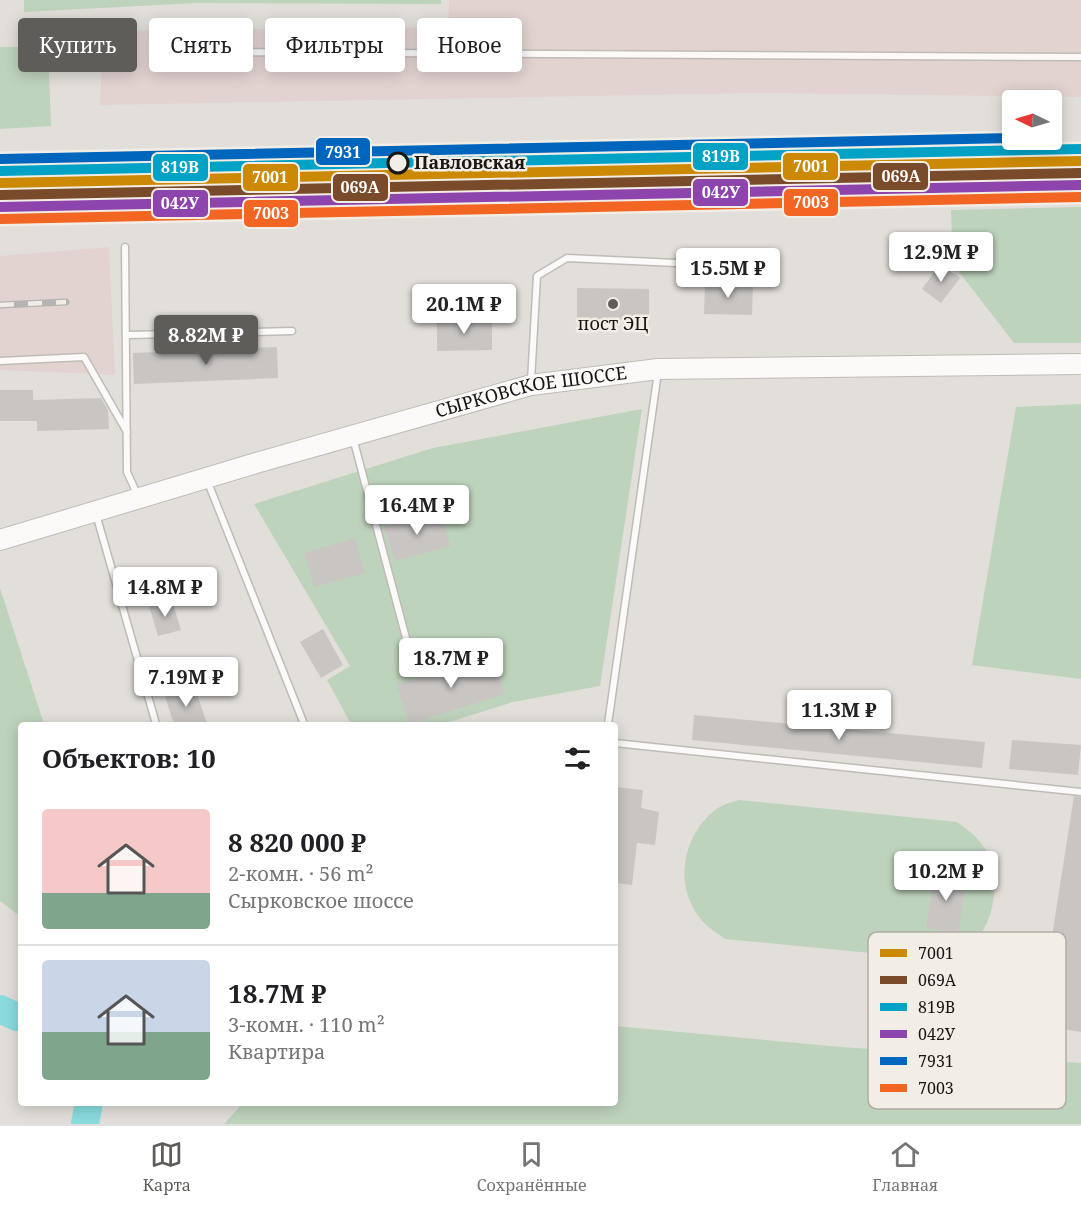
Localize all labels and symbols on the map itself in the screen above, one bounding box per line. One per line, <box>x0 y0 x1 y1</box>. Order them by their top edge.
north arrow <box>1002 90 1062 150</box>
line badge: 7931 <box>315 137 371 166</box>
text: 7931 <box>325 141 361 163</box>
line badge: 819В <box>692 142 749 171</box>
text: 819В <box>702 145 740 167</box>
place label: Павловская <box>414 150 525 174</box>
marker: Павловская <box>387 152 409 174</box>
line badge: 7001 <box>782 152 839 181</box>
line badge: 819В <box>152 153 209 182</box>
text: 7001 <box>793 155 829 177</box>
text: 819В <box>161 156 199 178</box>
line badge: 069А <box>872 162 929 191</box>
line badge: 7001 <box>242 163 299 192</box>
text: 069А <box>881 165 921 187</box>
text: 7001 <box>252 166 288 188</box>
line badge: 069А <box>332 173 389 202</box>
text: 069А <box>340 176 380 198</box>
line badge: 042У <box>692 178 749 207</box>
text: 042У <box>702 181 741 203</box>
line badge: 7003 <box>783 188 839 217</box>
line badge: 042У <box>152 189 209 218</box>
text: 7003 <box>793 191 829 213</box>
text: 042У <box>161 192 200 214</box>
line badge: 7003 <box>243 199 299 228</box>
text: 7003 <box>253 202 289 224</box>
pin: 12.9M ₽ <box>886 232 996 283</box>
pin: 15.5M ₽ <box>673 248 783 299</box>
pin: 20.1M ₽ <box>409 284 519 335</box>
marker: пост ЭЦ <box>606 297 620 311</box>
place label: пост ЭЦ <box>578 311 648 335</box>
pin: 8.82M ₽ <box>151 315 261 366</box>
street label: СЫРКОВСКОЕ ШОССЕ <box>432 360 628 423</box>
pin: 16.4M ₽ <box>362 485 472 536</box>
pin: 14.8M ₽ <box>110 567 220 618</box>
pin: 18.7M ₽ <box>396 638 506 689</box>
pin: 7.19M ₽ <box>131 657 241 708</box>
pin: 11.3M ₽ <box>784 690 894 741</box>
pin: 10.2M ₽ <box>891 851 1001 902</box>
legend <box>868 932 1066 1109</box>
text: 7001 <box>918 942 954 964</box>
text: 069А <box>918 969 957 991</box>
text: 819В <box>918 996 955 1018</box>
text: 042У <box>918 1023 956 1045</box>
text: 7931 <box>918 1050 954 1072</box>
text: 7003 <box>918 1077 954 1099</box>

